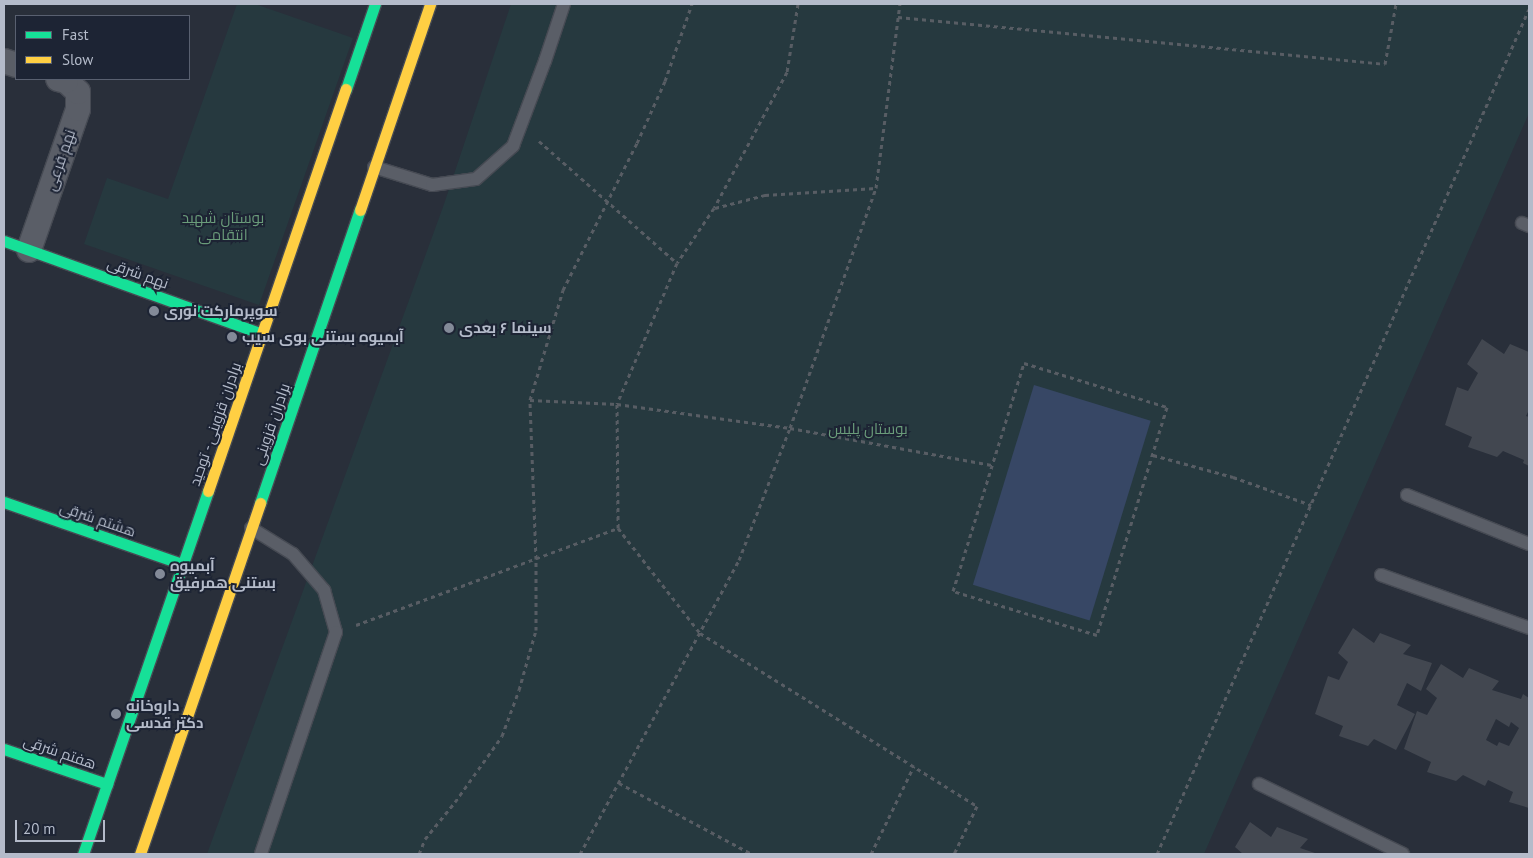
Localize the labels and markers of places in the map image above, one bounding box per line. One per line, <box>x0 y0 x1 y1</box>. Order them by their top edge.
place label: سوپرمارکت نوری <box>164 302 278 320</box>
marker: سوپرمارکت نوری <box>148 305 160 317</box>
place label: سینما ۶ بعدی <box>459 319 552 337</box>
marker: سینما ۶ بعدی <box>443 322 455 334</box>
place label: آبمیوه بستنی بوی سیب <box>242 328 404 346</box>
marker: آبمیوه بستنی بوی سیب <box>226 331 238 343</box>
place label: آبمیوه بستنی همرفیق <box>170 556 276 591</box>
marker: آبمیوه بستنی همرفیق <box>154 568 166 580</box>
place label: داروخانه دکتر قدسی <box>126 696 203 731</box>
marker: داروخانه دکتر قدسی <box>110 708 122 720</box>

